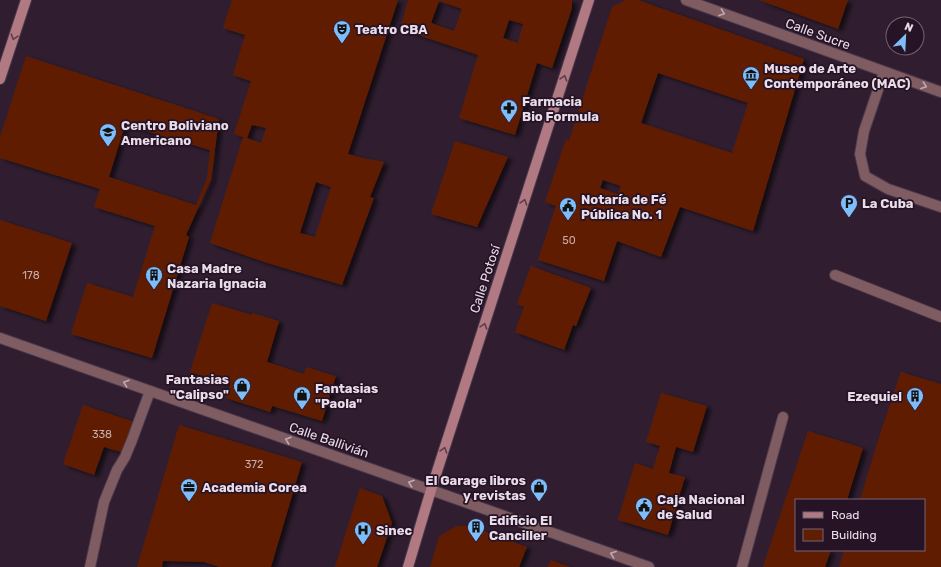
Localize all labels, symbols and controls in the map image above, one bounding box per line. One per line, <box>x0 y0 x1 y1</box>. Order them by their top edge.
one-way arrow <box>719 9 726 17</box>
street label: Calle Sucre <box>784 15 852 53</box>
north arrow <box>885 16 925 56</box>
theatre icon: Teatro CBA <box>332 19 352 44</box>
text: N <box>903 20 915 35</box>
place label: Teatro CBA <box>355 22 428 37</box>
one-way arrow <box>10 33 19 40</box>
place label: Museo de Arte Contemporáneo (MAC) <box>764 61 911 91</box>
museum icon: Museo de Arte Contemporáneo (MAC) <box>741 65 761 90</box>
one-way arrow <box>559 75 568 82</box>
one-way arrow <box>920 81 927 90</box>
place label: Farmacia Bio Formula <box>522 94 599 124</box>
pharmacy icon: Farmacia Bio Formula <box>499 98 519 123</box>
place label: Centro Boliviano Americano <box>121 118 229 148</box>
school or university icon: Centro Boliviano Americano <box>98 122 118 147</box>
place label: Notaría de Fé Pública No. 1 <box>581 192 667 222</box>
parking icon: La Cuba <box>839 193 859 218</box>
public building icon: Notaría de Fé Pública No. 1 <box>558 196 578 221</box>
place label: La Cuba <box>862 196 914 211</box>
one-way arrow <box>519 199 528 206</box>
house number: 50 <box>562 234 576 247</box>
street label: Calle Potosí <box>467 242 503 315</box>
place label: Casa Madre Nazaria Ignacia <box>167 261 266 291</box>
building icon: Casa Madre Nazaria Ignacia <box>144 265 164 290</box>
house number: 178 <box>22 269 40 282</box>
one-way arrow <box>479 323 488 330</box>
place label: Fantasias "Calipso" <box>166 372 229 402</box>
shop icon: Fantasias "Calipso" <box>232 376 252 401</box>
one-way arrow <box>123 379 130 387</box>
place label: Fantasias "Paola" <box>315 381 378 411</box>
shop icon: Fantasias "Paola" <box>292 385 312 410</box>
building icon: Ezequiel <box>905 386 925 411</box>
place label: Ezequiel <box>847 389 902 404</box>
street label: Calle Ballivián <box>287 419 371 461</box>
house number: 338 <box>92 428 112 441</box>
one-way arrow <box>285 436 292 444</box>
one-way arrow <box>439 446 448 453</box>
house number: 372 <box>245 458 263 471</box>
place label: El Garage libros y revistas <box>425 473 526 503</box>
office icon: Academia Corea <box>179 477 199 502</box>
shop icon: El Garage libros y revistas <box>529 477 549 502</box>
one-way arrow <box>408 479 415 487</box>
place label: Academia Corea <box>202 480 307 495</box>
place label: Caja Nacional de Salud <box>657 492 745 522</box>
public building icon: Caja Nacional de Salud <box>634 496 654 521</box>
legend <box>795 499 925 551</box>
text: Road <box>831 508 859 522</box>
place label: Edificio El Canciller <box>489 513 552 543</box>
building icon: Edificio El Canciller <box>466 517 486 542</box>
hospital icon: Sinec <box>353 520 373 545</box>
place label: Sinec <box>376 523 412 538</box>
text: Building <box>831 528 877 542</box>
one-way arrow <box>609 550 616 559</box>

